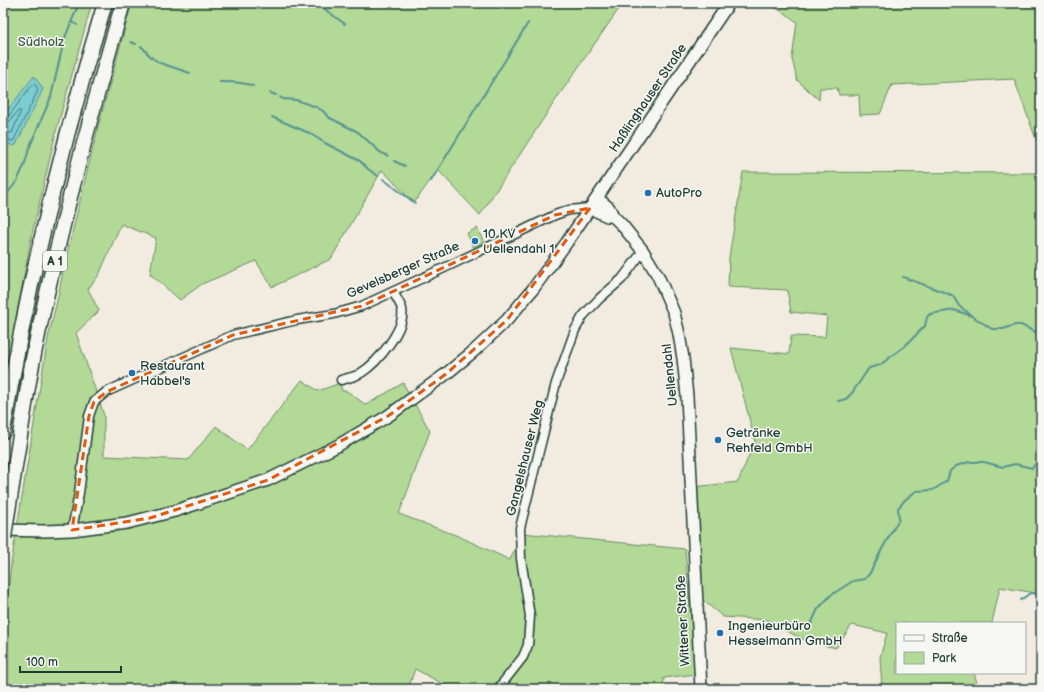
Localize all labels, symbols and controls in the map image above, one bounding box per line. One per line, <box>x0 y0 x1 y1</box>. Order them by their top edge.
park label: Südholz <box>18 34 65 50</box>
street label: Haßlinghauser Straße <box>606 40 690 155</box>
place label: AutoPro <box>656 185 702 201</box>
marker: AutoPro <box>643 188 653 198</box>
place label: 10 KV Uellendahl 1 <box>483 226 554 257</box>
marker: 10 KV Uellendahl 1 <box>470 236 480 246</box>
street label: Gevelsberger Straße <box>344 238 462 302</box>
road number: A 1 <box>43 251 67 271</box>
street label: Uellendahl <box>659 343 681 407</box>
place label: Restaurant Habbel's <box>140 358 205 389</box>
marker: Restaurant Habbel's <box>127 368 137 378</box>
street label: Gangelshauser Weg <box>503 398 547 518</box>
place label: Getränke Rehfeld GmbH <box>726 425 813 456</box>
marker: Getränke Rehfeld GmbH <box>713 435 723 445</box>
street label: Wittener Straße <box>673 575 693 667</box>
place label: Ingenieurbüro Hesselmann GmbH <box>728 618 842 649</box>
legend <box>896 622 1026 674</box>
marker: Ingenieurbüro Hesselmann GmbH <box>715 628 725 638</box>
text: Straße <box>932 631 968 646</box>
scale bar <box>20 648 121 674</box>
text: Park <box>932 651 956 666</box>
text: 100 m <box>26 655 58 670</box>

